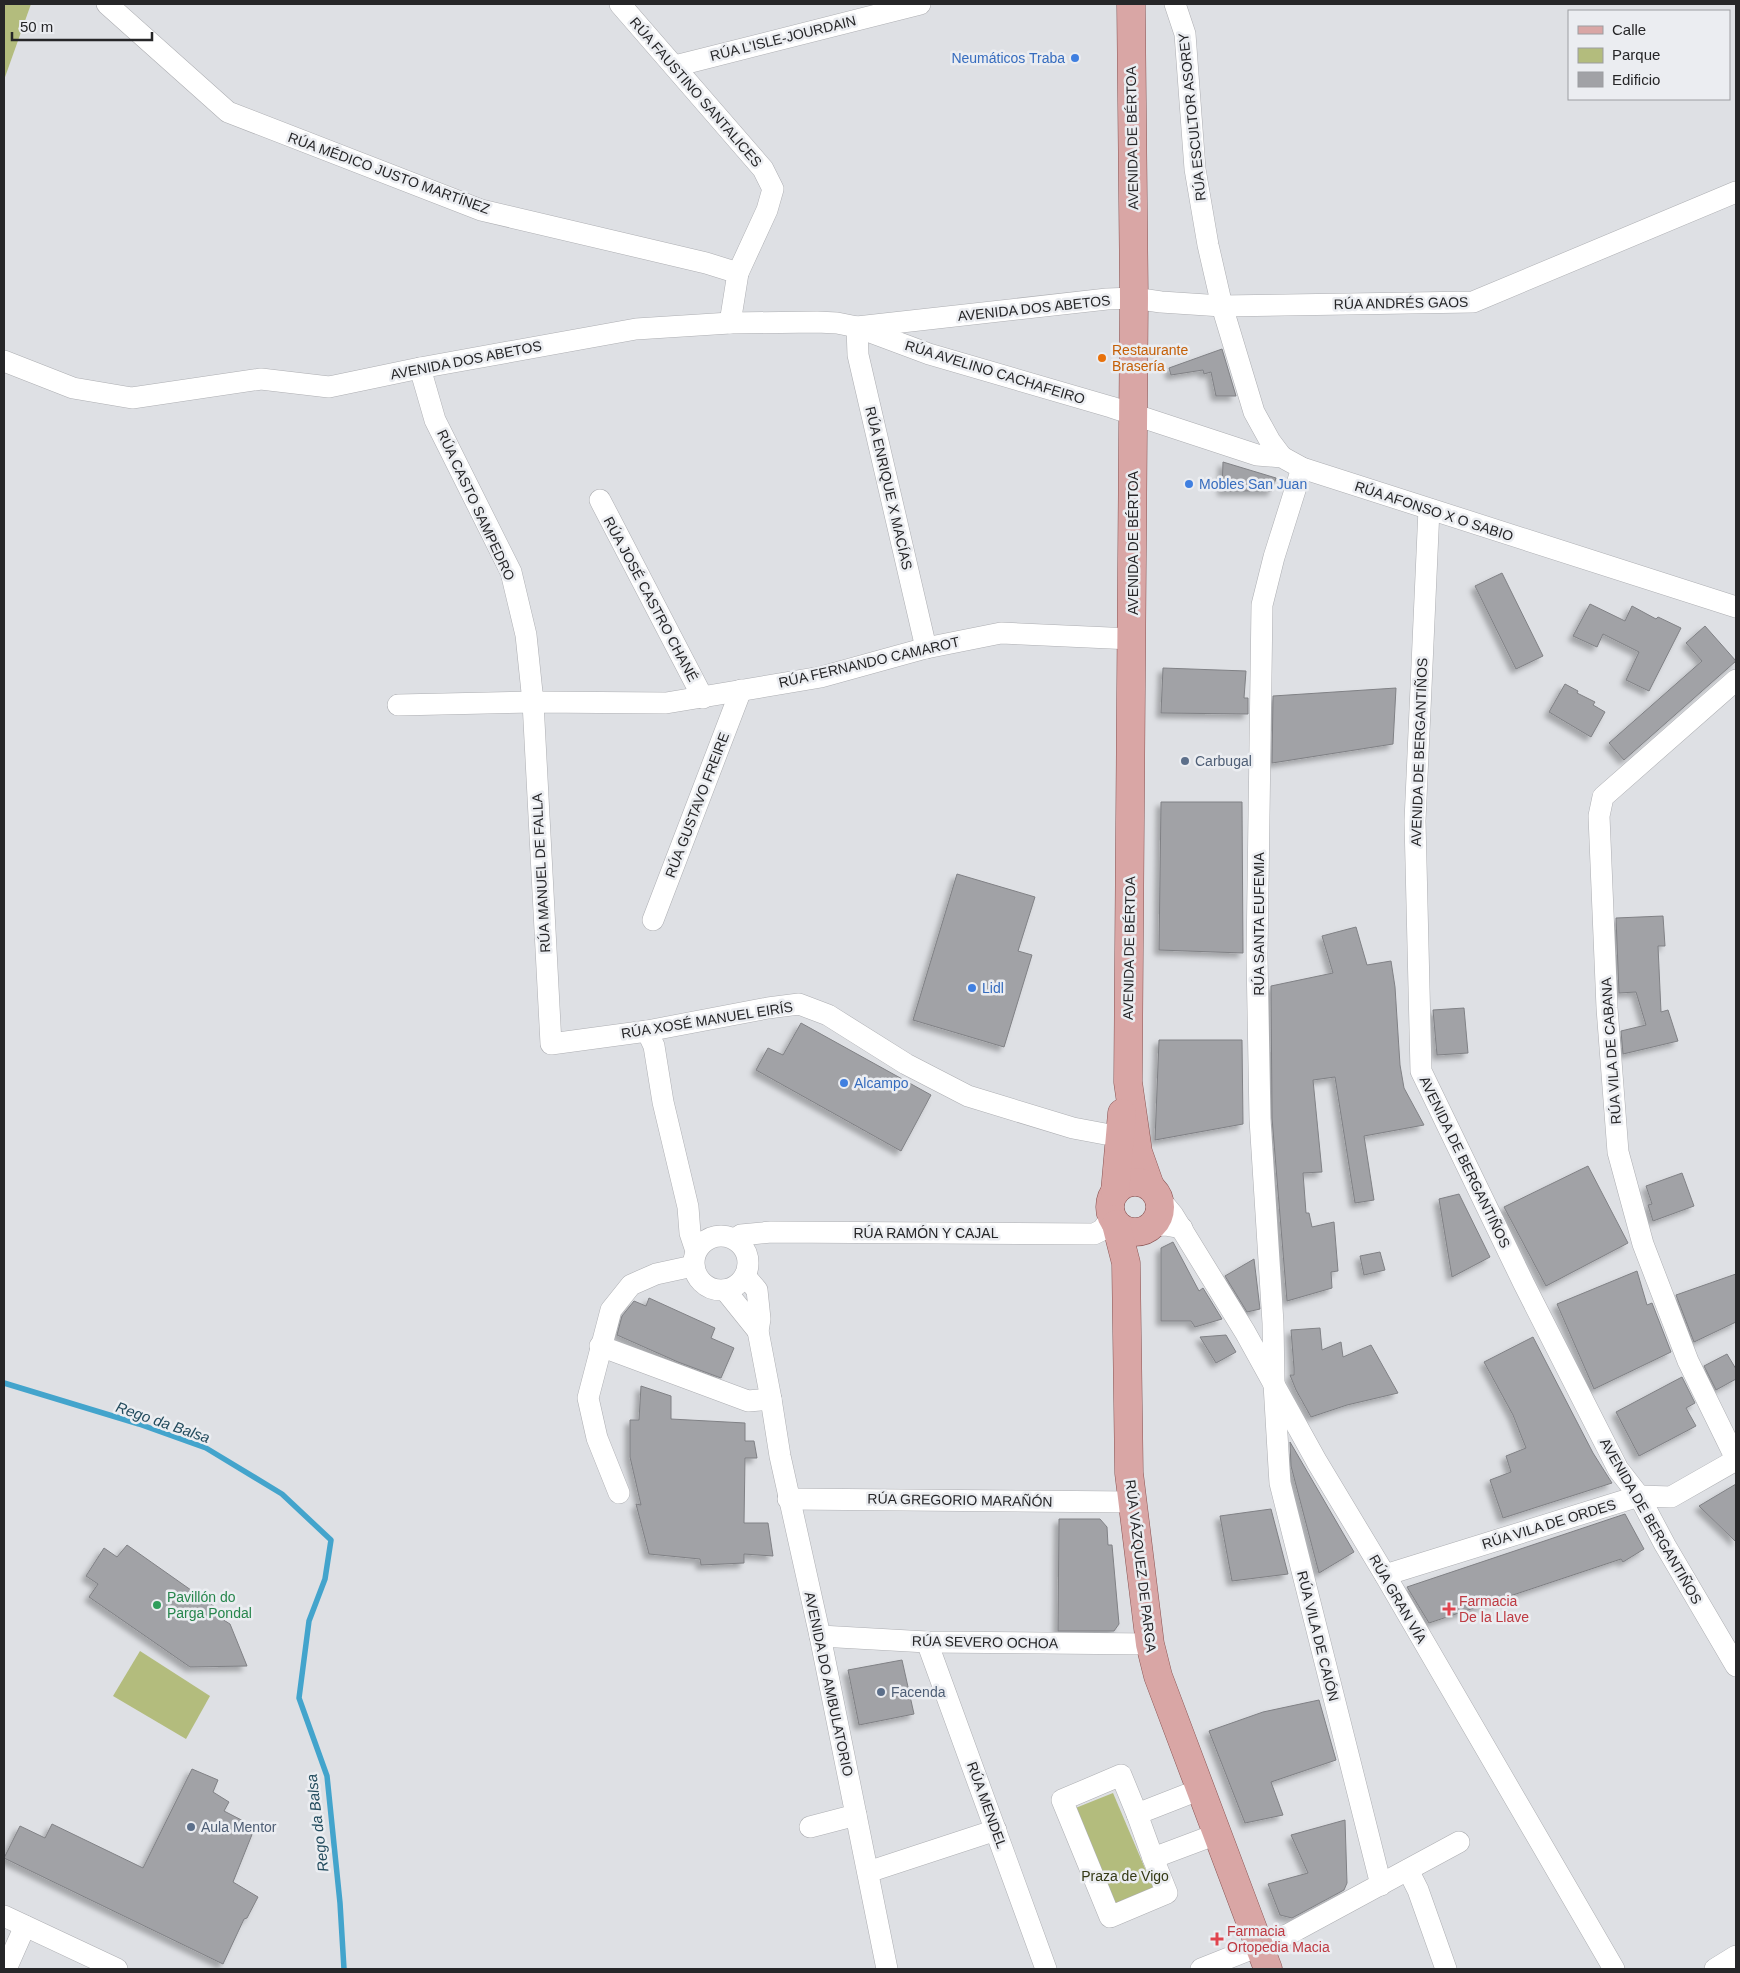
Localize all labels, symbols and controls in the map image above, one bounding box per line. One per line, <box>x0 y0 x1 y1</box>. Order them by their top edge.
scale bar <box>12 10 152 42</box>
legend <box>1568 10 1730 100</box>
street label: RÚA L'ISLE-JOURDAIN <box>708 12 858 64</box>
street label: RÚA FAUSTINO SANTALICES <box>627 14 765 170</box>
text: 50 m <box>20 18 53 35</box>
text: Calle <box>1612 21 1646 38</box>
street label: RÚA ESCULTOR ASOREY <box>1175 31 1209 202</box>
text: Parque <box>1612 46 1660 63</box>
place label: Neumáticos Traba <box>951 50 1065 66</box>
marker: Neumáticos Traba <box>1069 52 1081 64</box>
street label: AVENIDA DE BÉRTOA <box>1123 65 1141 210</box>
text: Edificio <box>1612 71 1660 88</box>
street label: RÚA MÉDICO JUSTO MARTÍNEZ <box>286 129 492 217</box>
street label: AVENIDA DOS ABETOS <box>957 292 1111 324</box>
street label: RÚA ANDRÉS GAOS <box>1334 294 1468 312</box>
street label: AVENIDA DOS ABETOS <box>389 337 543 383</box>
street label: RÚA AVELINO CACHAFEIRO <box>903 337 1087 407</box>
place label: Restaurante Brasería <box>1112 342 1188 374</box>
marker: Restaurante Brasería <box>1096 352 1108 364</box>
street label: RÚA ENRIQUE X MACÍAS <box>862 405 916 571</box>
street label: RÚA CASTO SAMPEDRO <box>434 427 518 583</box>
street label: AVENIDA DE BÉRTOA <box>1125 470 1141 615</box>
place label: Mobles San Juan <box>1199 476 1307 492</box>
marker: Mobles San Juan <box>1183 478 1195 490</box>
street label: RÚA AFONSO X O SABIO <box>1353 478 1515 544</box>
street label: RÚA JOSÉ CASTRO CHANÉ <box>601 514 701 684</box>
street label: RÚA FERNANDO CAMAROT <box>777 633 961 691</box>
street label: AVENIDA DE BERGANTIÑOS <box>1408 657 1430 847</box>
street label: RÚA GUSTAVO FREIRE <box>662 730 732 880</box>
place label: Carbugal <box>1195 753 1252 769</box>
marker: Carbugal <box>1179 755 1191 767</box>
street label: RÚA MANUEL DE FALLA <box>529 792 553 953</box>
street label: RÚA SANTA EUFEMIA <box>1251 852 1267 996</box>
street label: AVENIDA DE BÉRTOA <box>1120 875 1138 1020</box>
street label: RÚA VILA DE CABANA <box>1598 976 1624 1125</box>
place label: Lidl <box>982 980 1004 996</box>
marker: Lidl <box>966 982 978 994</box>
street label: RÚA XOSÉ MANUEL EIRÍS <box>620 999 794 1041</box>
street label: AVENIDA DE BERGANTIÑOS <box>1416 1074 1514 1250</box>
place label: Alcampo <box>854 1075 909 1091</box>
marker: Alcampo <box>838 1077 850 1089</box>
street label: RÚA RAMÓN Y CAJAL <box>854 1225 999 1241</box>
water label: Rego da Balsa <box>114 1398 212 1446</box>
street label: AVENIDA DE BERGANTIÑOS <box>1597 1435 1705 1607</box>
street label: RÚA VÁZQUEZ DE PARGA <box>1122 1479 1160 1654</box>
street label: RÚA GREGORIO MARAÑÓN <box>867 1490 1053 1510</box>
street label: RÚA VILA DE ORDES <box>1480 1496 1618 1552</box>
street label: RÚA GRAN VÍA <box>1366 1552 1430 1647</box>
street label: RÚA VILA DE CAIÓN <box>1294 1569 1342 1703</box>
place label: Pavillón do Parga Pondal <box>167 1589 252 1621</box>
street label: AVENIDA DO AMBULATORIO <box>802 1590 856 1778</box>
place label: Farmacia De la Llave <box>1459 1593 1529 1625</box>
marker: Pavillón do Parga Pondal <box>151 1599 163 1611</box>
marker: Farmacia De la Llave <box>1443 1603 1455 1615</box>
street label: RÚA SEVERO OCHOA <box>912 1633 1059 1651</box>
place label: Facenda <box>891 1684 946 1700</box>
marker: Facenda <box>875 1686 887 1698</box>
street label: RÚA MENDEL <box>964 1759 1010 1851</box>
water label: Rego da Balsa <box>303 1773 331 1873</box>
place label: Aula Mentor <box>201 1819 277 1835</box>
marker: Aula Mentor <box>185 1821 197 1833</box>
park label: Praza de Vigo <box>1081 1868 1169 1884</box>
place label: Farmacia Ortopedia Macia <box>1227 1923 1330 1955</box>
marker: Farmacia Ortopedia Macia <box>1211 1933 1223 1945</box>

